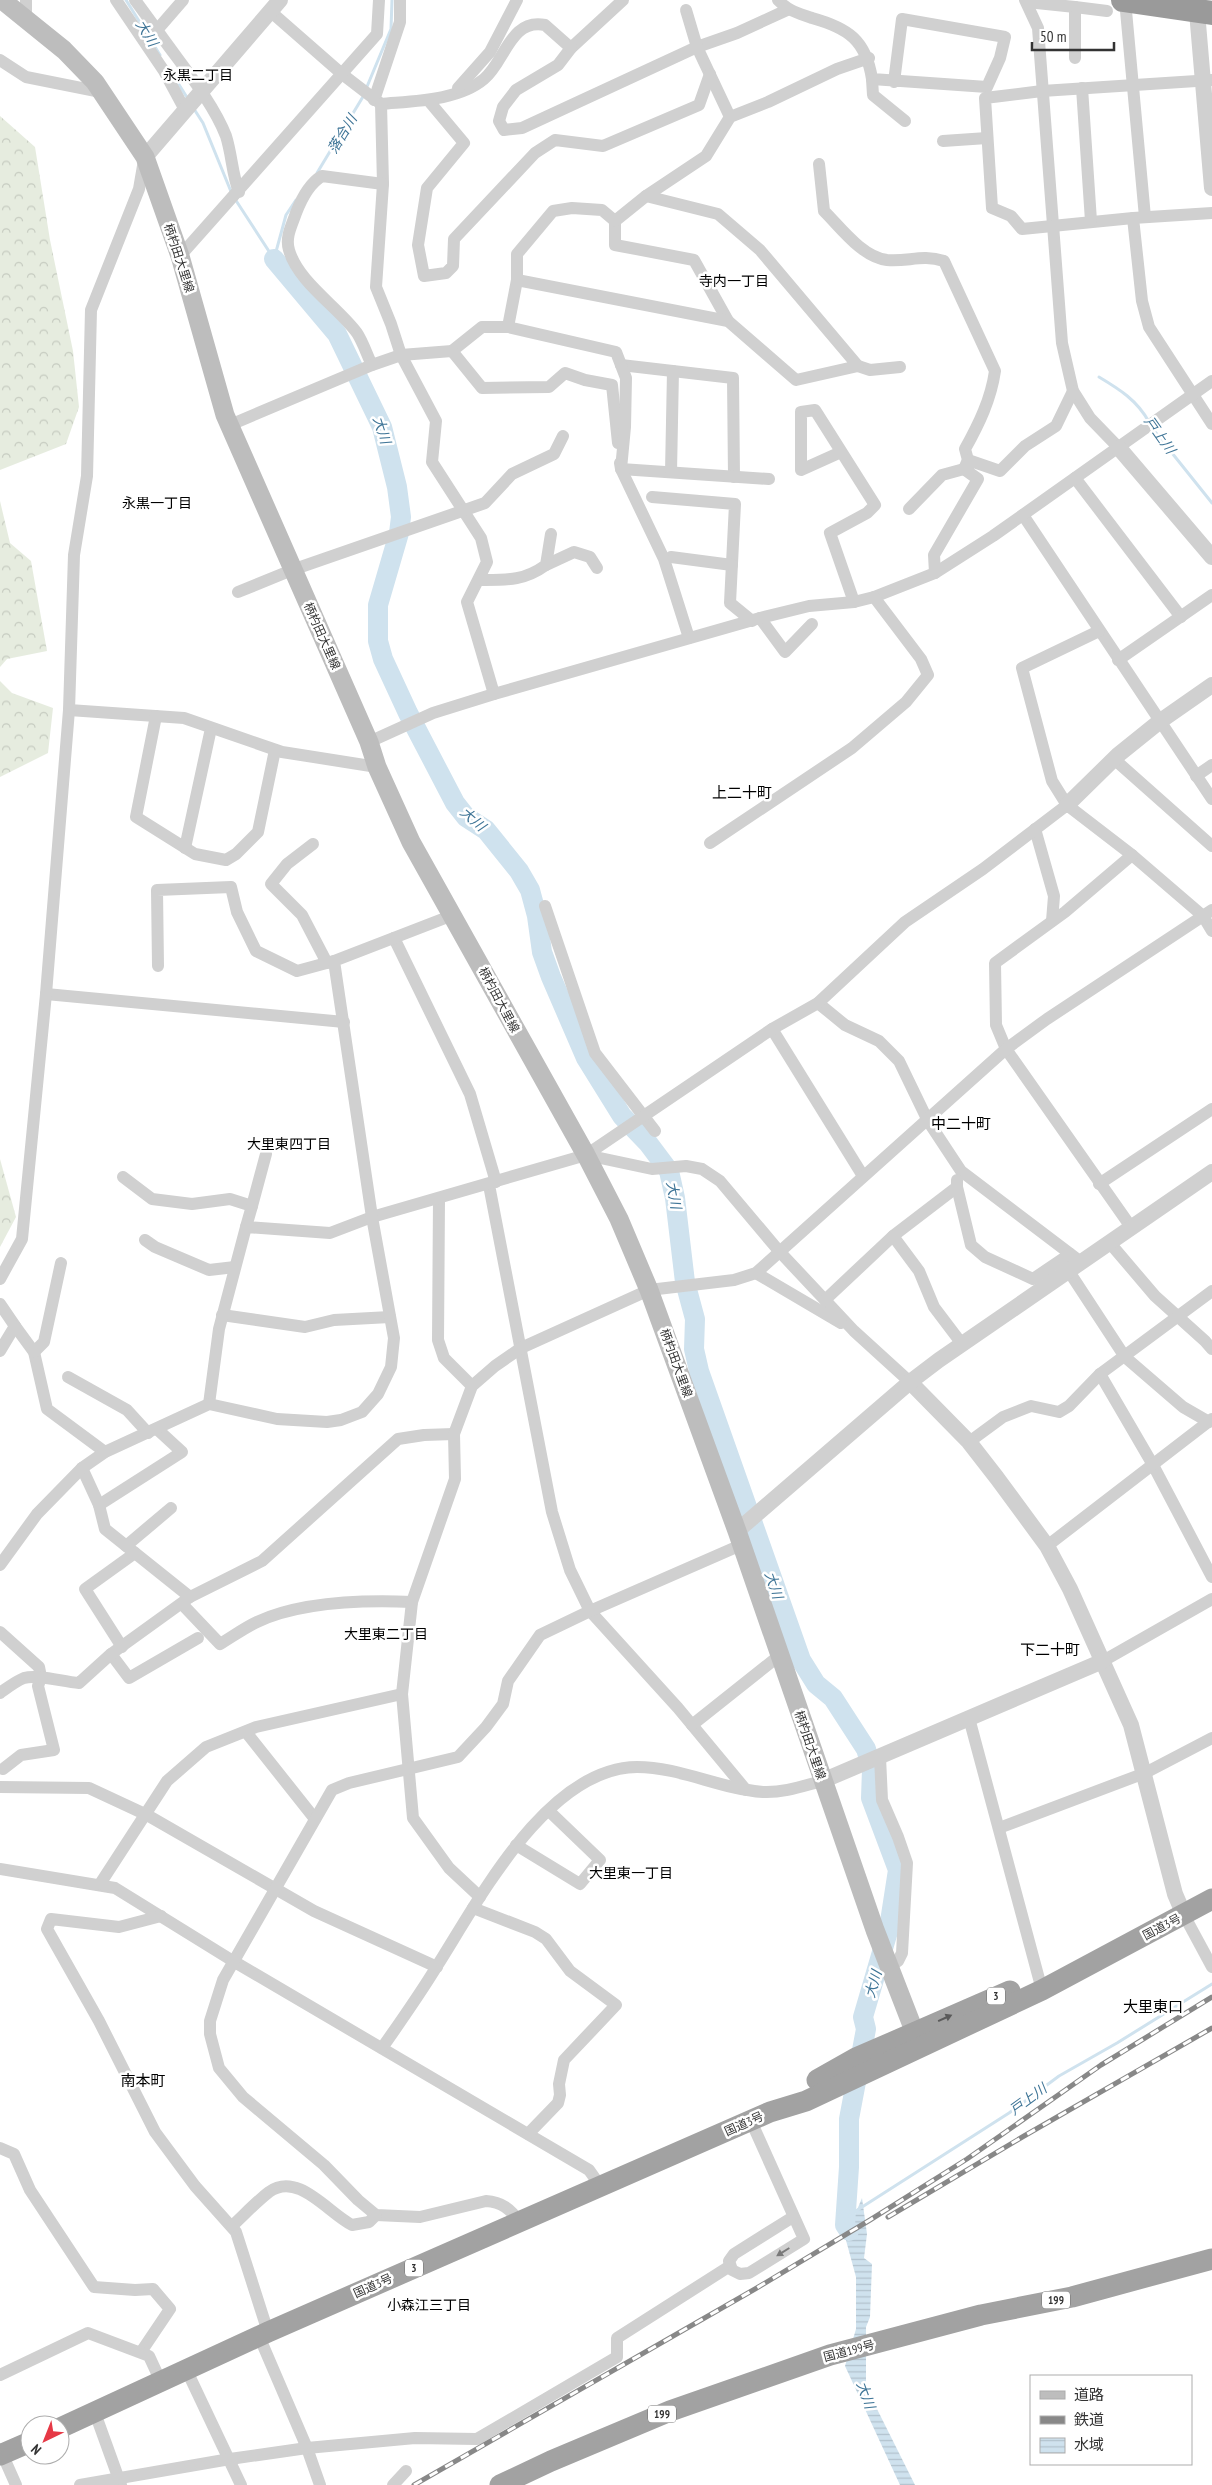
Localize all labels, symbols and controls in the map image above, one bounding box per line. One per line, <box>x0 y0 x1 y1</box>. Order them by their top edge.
water label: 大川 <box>132 16 163 51</box>
scale bar <box>1032 20 1114 52</box>
text: 50 m <box>1040 27 1066 46</box>
district label: 永黒二丁目 <box>163 66 233 84</box>
water label: 落合川 <box>323 110 362 157</box>
street label: 柄杓田大里線 <box>161 221 198 294</box>
district label: 寺内一丁目 <box>699 272 769 290</box>
water label: 戸上川 <box>1141 413 1181 459</box>
water label: 大川 <box>369 414 396 448</box>
district label: 永黒一丁目 <box>122 494 192 512</box>
street label: 柄杓田大里線 <box>301 600 344 672</box>
district label: 上二十町 <box>712 783 772 802</box>
water label: 大川 <box>457 803 491 836</box>
street label: 柄杓田大里線 <box>476 964 523 1035</box>
district label: 中二十町 <box>931 1114 991 1133</box>
district label: 大里東四丁目 <box>247 1135 331 1153</box>
water label: 大川 <box>662 1180 686 1212</box>
street label: 柄杓田大里線 <box>657 1326 696 1399</box>
water label: 大川 <box>761 1569 788 1603</box>
district label: 大里東二丁目 <box>344 1625 428 1643</box>
district label: 下二十町 <box>1020 1640 1080 1659</box>
street label: 柄杓田大里線 <box>792 1708 829 1781</box>
district label: 大里東一丁目 <box>589 1864 673 1882</box>
street label: 国道3号 <box>1140 1910 1184 1943</box>
water label: 大川 <box>860 1966 886 2000</box>
road number: 3 <box>987 1988 1005 2004</box>
district label: 大里東口 <box>1123 1997 1183 2016</box>
one-way arrow <box>938 2013 952 2021</box>
district label: 南本町 <box>120 2071 166 2090</box>
water label: 戸上川 <box>1006 2078 1052 2119</box>
street label: 国道3号 <box>722 2108 766 2139</box>
one-way arrow <box>777 2247 790 2256</box>
road number: 3 <box>405 2260 423 2276</box>
street label: 国道3号 <box>351 2270 395 2301</box>
road number: 199 <box>1042 2292 1070 2308</box>
district label: 小森江三丁目 <box>387 2296 471 2314</box>
street label: 国道199号 <box>822 2337 876 2365</box>
legend <box>1030 2375 1192 2465</box>
water label: 大川 <box>853 2379 880 2413</box>
text: 道路 <box>1074 2385 1104 2404</box>
road number: 199 <box>648 2406 676 2422</box>
text: 鉄道 <box>1074 2410 1104 2429</box>
north arrow <box>20 2415 70 2465</box>
text: 水域 <box>1074 2435 1104 2454</box>
text: N <box>27 2440 45 2459</box>

